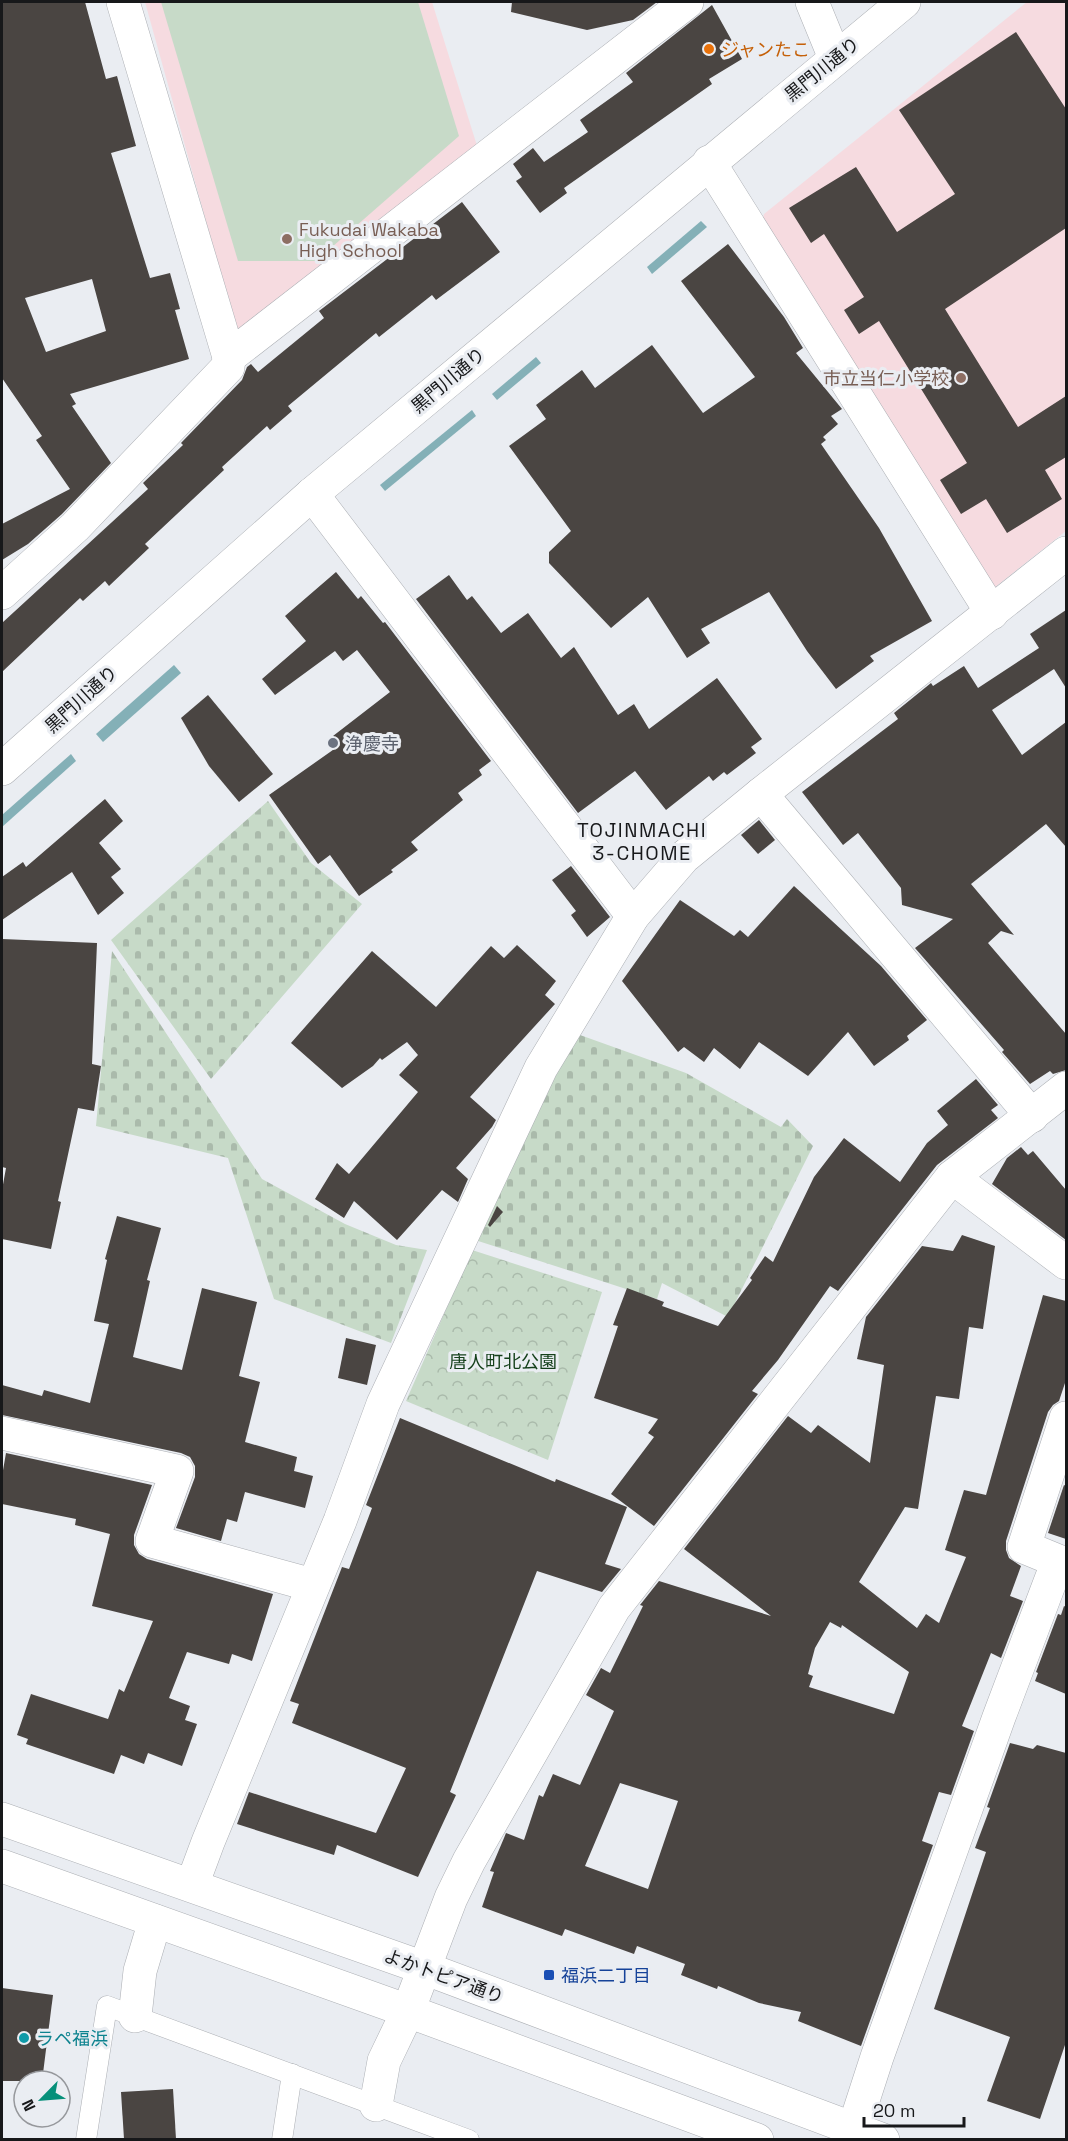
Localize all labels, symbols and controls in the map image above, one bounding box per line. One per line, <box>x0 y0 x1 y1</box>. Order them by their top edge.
street label: 黒門川通り <box>780 32 864 106</box>
place label: ジャンたこ <box>721 38 810 61</box>
marker: ジャンたこ <box>702 42 716 56</box>
place label: Fukudai Wakaba High School <box>299 218 439 262</box>
marker: Fukudai Wakaba High School <box>280 232 294 246</box>
street label: 黒門川通り <box>406 342 490 418</box>
place label: 市立当仁小学校 <box>823 367 949 390</box>
marker: 市立当仁小学校 <box>954 371 968 385</box>
street label: 黒門川通り <box>40 660 122 738</box>
place label: 浄慶寺 <box>345 732 399 755</box>
marker: 浄慶寺 <box>326 736 340 750</box>
district label: TOJINMACHI 3-CHOME <box>577 817 707 866</box>
park label: 唐人町北公園 <box>449 1350 557 1373</box>
street label: よかトピア通り <box>381 1944 507 2008</box>
place label: 福浜二丁目 <box>561 1964 651 1987</box>
marker: 福浜二丁目 <box>542 1968 556 1982</box>
place label: ラペ福浜 <box>36 2027 108 2050</box>
marker: ラペ福浜 <box>17 2031 31 2045</box>
north arrow <box>12 2069 72 2129</box>
scale bar <box>864 2090 964 2128</box>
text: N <box>17 2096 41 2114</box>
text: 20 m <box>873 2099 916 2122</box>

